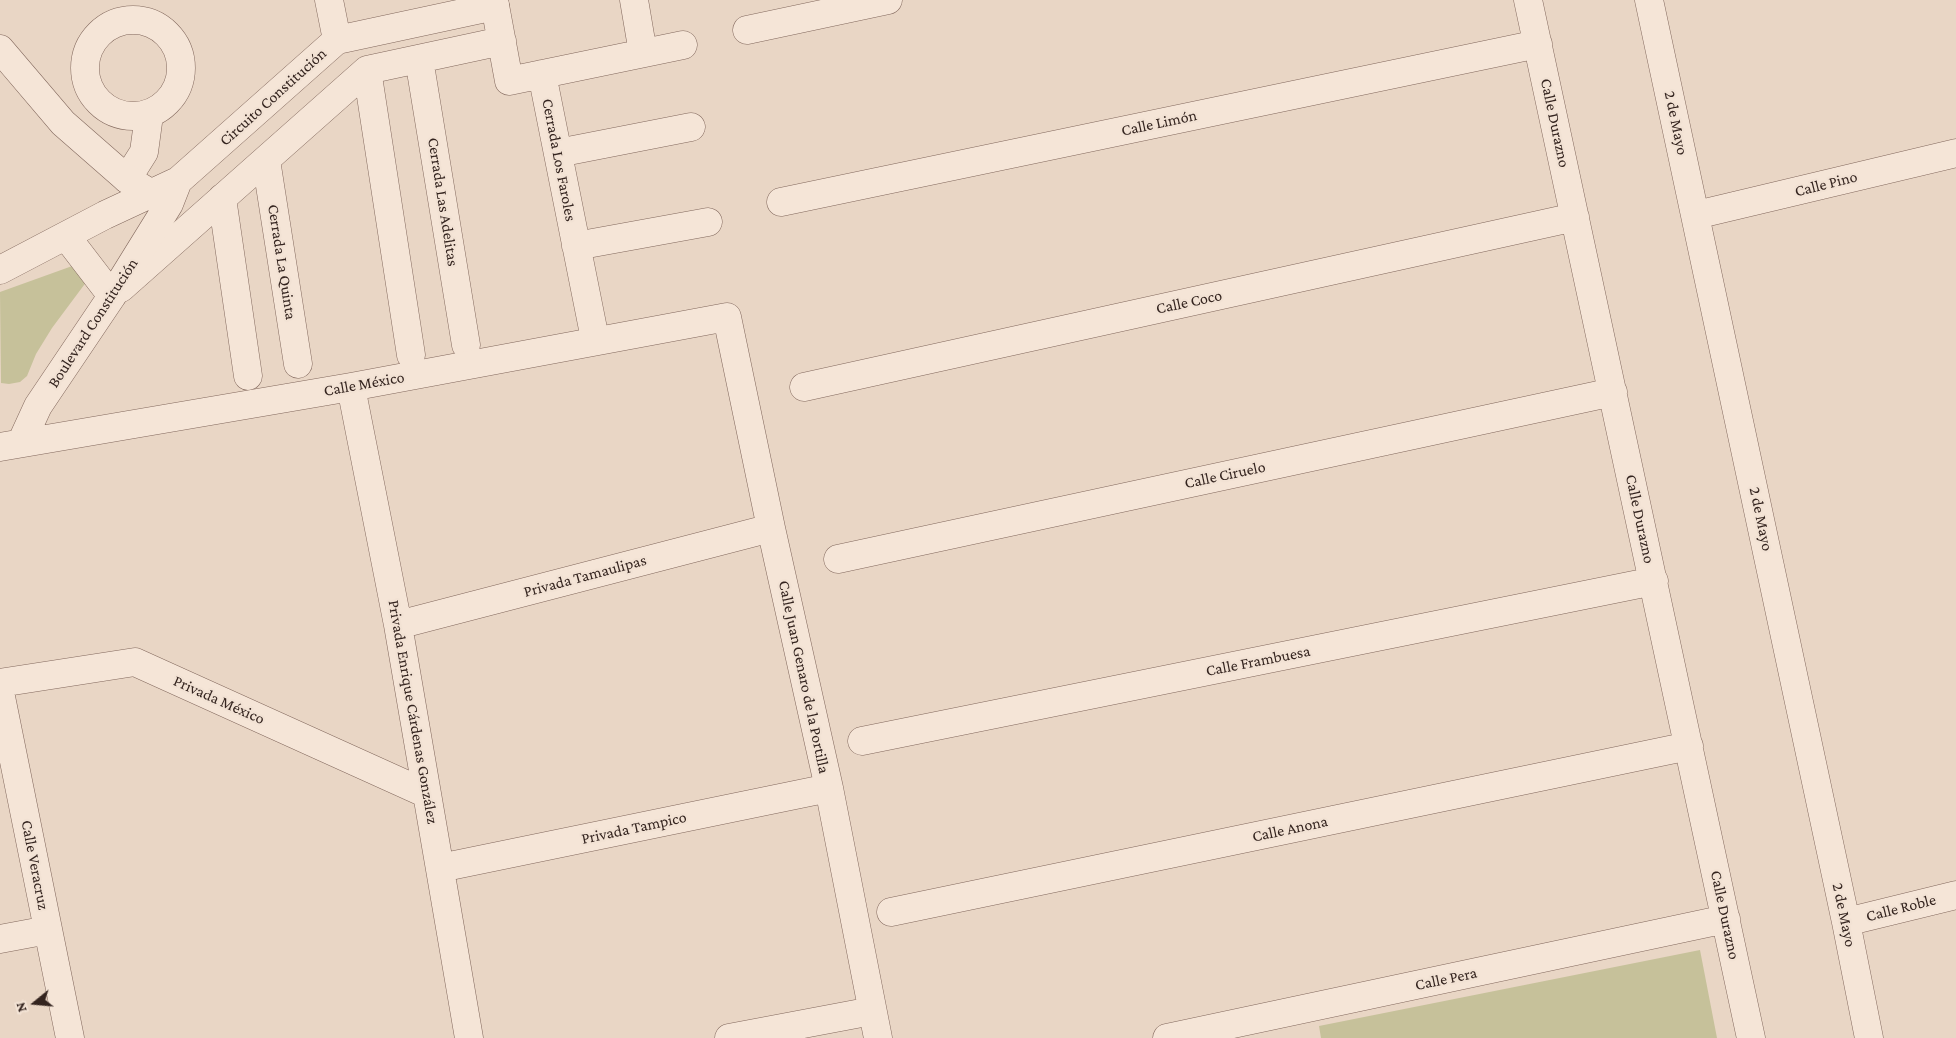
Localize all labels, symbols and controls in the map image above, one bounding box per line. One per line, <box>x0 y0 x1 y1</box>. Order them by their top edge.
street label: Circuito Constitución <box>216 44 330 150</box>
street label: Calle Durazno <box>1536 77 1574 169</box>
street label: 2 de Mayo <box>1660 89 1692 157</box>
street label: Cerrada Los Faroles <box>538 97 580 223</box>
street label: Calle Limón <box>1119 106 1199 140</box>
street label: Cerrada Las Adelitas <box>423 136 463 268</box>
street label: Calle Pino <box>1793 167 1859 201</box>
street label: Cerrada La Quinta <box>263 203 301 321</box>
street label: Boulevard Constitución <box>44 255 142 391</box>
street label: Calle Coco <box>1154 286 1224 318</box>
street label: Calle México <box>322 367 406 401</box>
street label: Calle Ciruelo <box>1183 457 1267 493</box>
street label: Calle Durazno <box>1621 473 1659 565</box>
street label: 2 de Mayo <box>1745 485 1777 553</box>
street label: Privada Tamaulipas <box>522 550 648 602</box>
street label: Calle Juan Genaro de la Portilla <box>774 579 834 775</box>
street label: Privada Enrique Cárdenas González <box>384 599 442 825</box>
street label: Calle Frambuesa <box>1204 641 1312 681</box>
street label: Privada México <box>170 671 268 729</box>
street label: Privada Tampico <box>580 807 688 849</box>
street label: Calle Anona <box>1250 812 1330 846</box>
street label: Calle Veracruz <box>17 818 53 912</box>
street label: Calle Durazno <box>1706 869 1744 961</box>
street label: 2 de Mayo <box>1828 881 1860 949</box>
street label: Calle Roble <box>1864 890 1938 926</box>
street label: Calle Pera <box>1413 963 1479 995</box>
north arrow <box>10 978 60 1028</box>
text: N <box>12 1000 30 1014</box>

